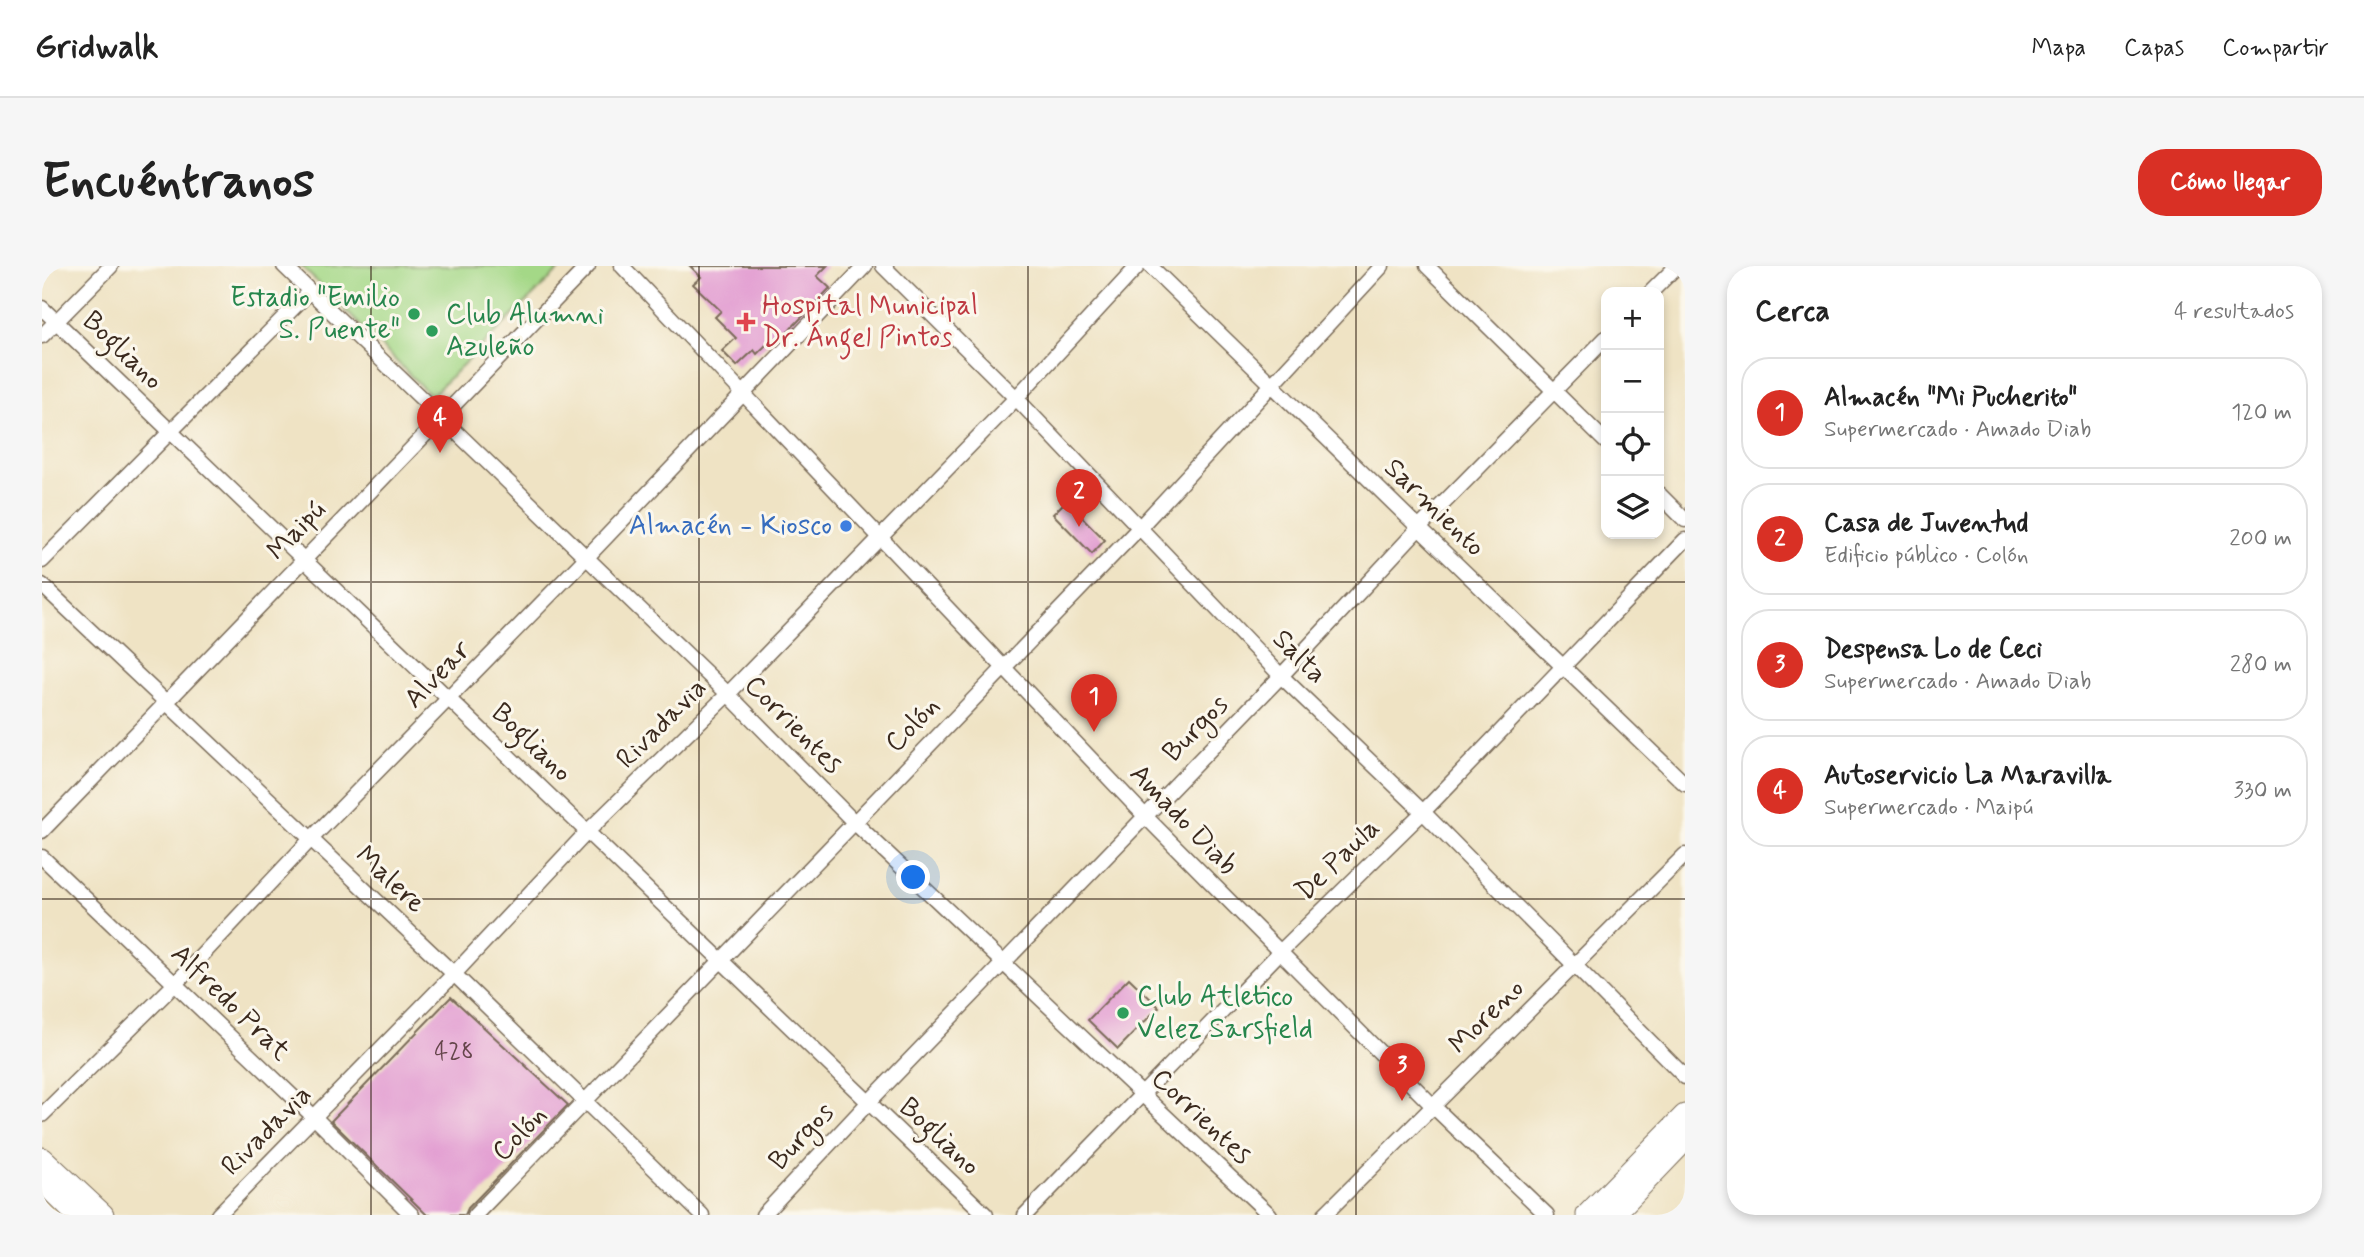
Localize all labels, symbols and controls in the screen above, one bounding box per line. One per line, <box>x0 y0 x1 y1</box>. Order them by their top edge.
text: Gridwalk <box>35 26 159 70</box>
text: Mapa <box>2031 33 2086 64</box>
text: Capas <box>2124 33 2184 64</box>
text: Compartir <box>2222 33 2329 64</box>
button: Cómo llegar <box>2138 149 2322 216</box>
text: Encuéntranos <box>42 150 314 215</box>
place label: Estadio "Emilio S. Puente" <box>230 280 400 349</box>
map controls <box>1601 287 1664 539</box>
button: + <box>1601 287 1664 350</box>
place label: Hospital Municipal Dr. Ángel Pintos <box>762 288 978 360</box>
text: Cerca <box>1755 292 1830 331</box>
place label: Club Alumni Azuleño <box>446 297 604 366</box>
text: 4 resultados <box>2174 297 2294 327</box>
street label: Bogliano <box>71 303 170 401</box>
marker: Estadio "Emilio S. Puente" <box>406 306 422 322</box>
marker: Hospital Municipal Dr. Ángel Pintos <box>736 312 756 332</box>
marker: Club Alumni Azuleño <box>424 323 440 339</box>
button: − <box>1601 350 1664 413</box>
text: Almacén "Mi Pucherito" <box>1824 381 2077 415</box>
pin: 4 <box>417 395 463 453</box>
text: 1 <box>1775 398 1785 428</box>
text: 120 m <box>2231 398 2292 428</box>
button: locate <box>1601 413 1664 476</box>
text: Supermercado · Amado Diab <box>1824 415 2091 445</box>
street label: Sarmiento <box>1375 450 1493 566</box>
pin: 2 <box>1056 469 1102 527</box>
button: layers <box>1601 476 1664 539</box>
street label: Maipú <box>259 493 335 569</box>
text: Casa de Juventud <box>1824 507 2028 541</box>
place label: Almacén - Kiosco <box>629 508 832 545</box>
marker: Almacén - Kiosco <box>838 518 854 534</box>
text: 2 <box>1774 524 1786 554</box>
text: 200 m <box>2229 524 2292 554</box>
text: Edificio público · Colón <box>1824 541 2029 571</box>
street label: Salta <box>1264 622 1334 692</box>
street label: Alvear <box>396 632 480 717</box>
text: Despensa Lo de Ceci <box>1824 633 2042 667</box>
text: 3 <box>1775 650 1785 680</box>
text: 280 m <box>2230 650 2292 680</box>
street label: Corrientes <box>735 667 851 783</box>
text: Supermercado · Amado Diab <box>1824 667 2091 697</box>
street label: Rivadavia <box>608 670 716 778</box>
pin: 1 <box>1071 674 1117 732</box>
street label: Burgos <box>1155 687 1239 772</box>
street label: Colón <box>877 689 949 761</box>
street label: Bogliano <box>480 695 579 793</box>
street label: Amado Diab <box>1121 756 1245 884</box>
text: Autoservicio La Maravilla <box>1824 759 2111 793</box>
text: 4 <box>1773 776 1787 806</box>
text: 330 m <box>2234 776 2292 806</box>
text: Supermercado · Maipú <box>1824 793 2033 823</box>
street label: De Paula <box>1288 810 1388 910</box>
street label: Malere <box>347 838 433 922</box>
your location <box>896 860 930 894</box>
street label: Alfredo Prat <box>162 936 298 1070</box>
street label: Moreno <box>1441 971 1533 1063</box>
place label: Club Atletico Velez Sarsfield <box>1137 979 1313 1048</box>
marker: Club Atletico Velez Sarsfield <box>1115 1005 1131 1021</box>
house number: 428 <box>434 1037 474 1068</box>
pin: 3 <box>1379 1043 1425 1101</box>
street label: Corrientes <box>1142 1061 1260 1173</box>
street label: Rivadavia <box>213 1077 321 1185</box>
street label: Bogliano <box>888 1090 988 1186</box>
street label: Burgos <box>761 1095 844 1180</box>
street label: Colón <box>484 1098 556 1170</box>

